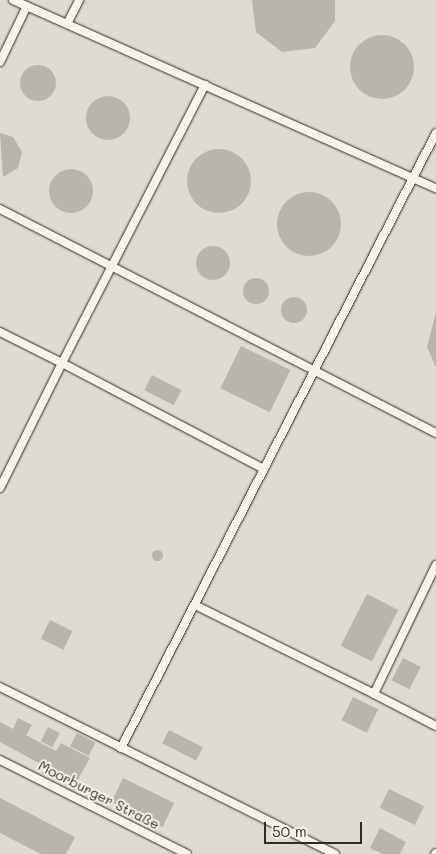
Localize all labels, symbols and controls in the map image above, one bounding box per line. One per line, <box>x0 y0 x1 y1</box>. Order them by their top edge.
street label: Moorburger Straße <box>35 757 163 833</box>
scale bar <box>266 812 364 844</box>
text: 50 m <box>272 821 307 841</box>

